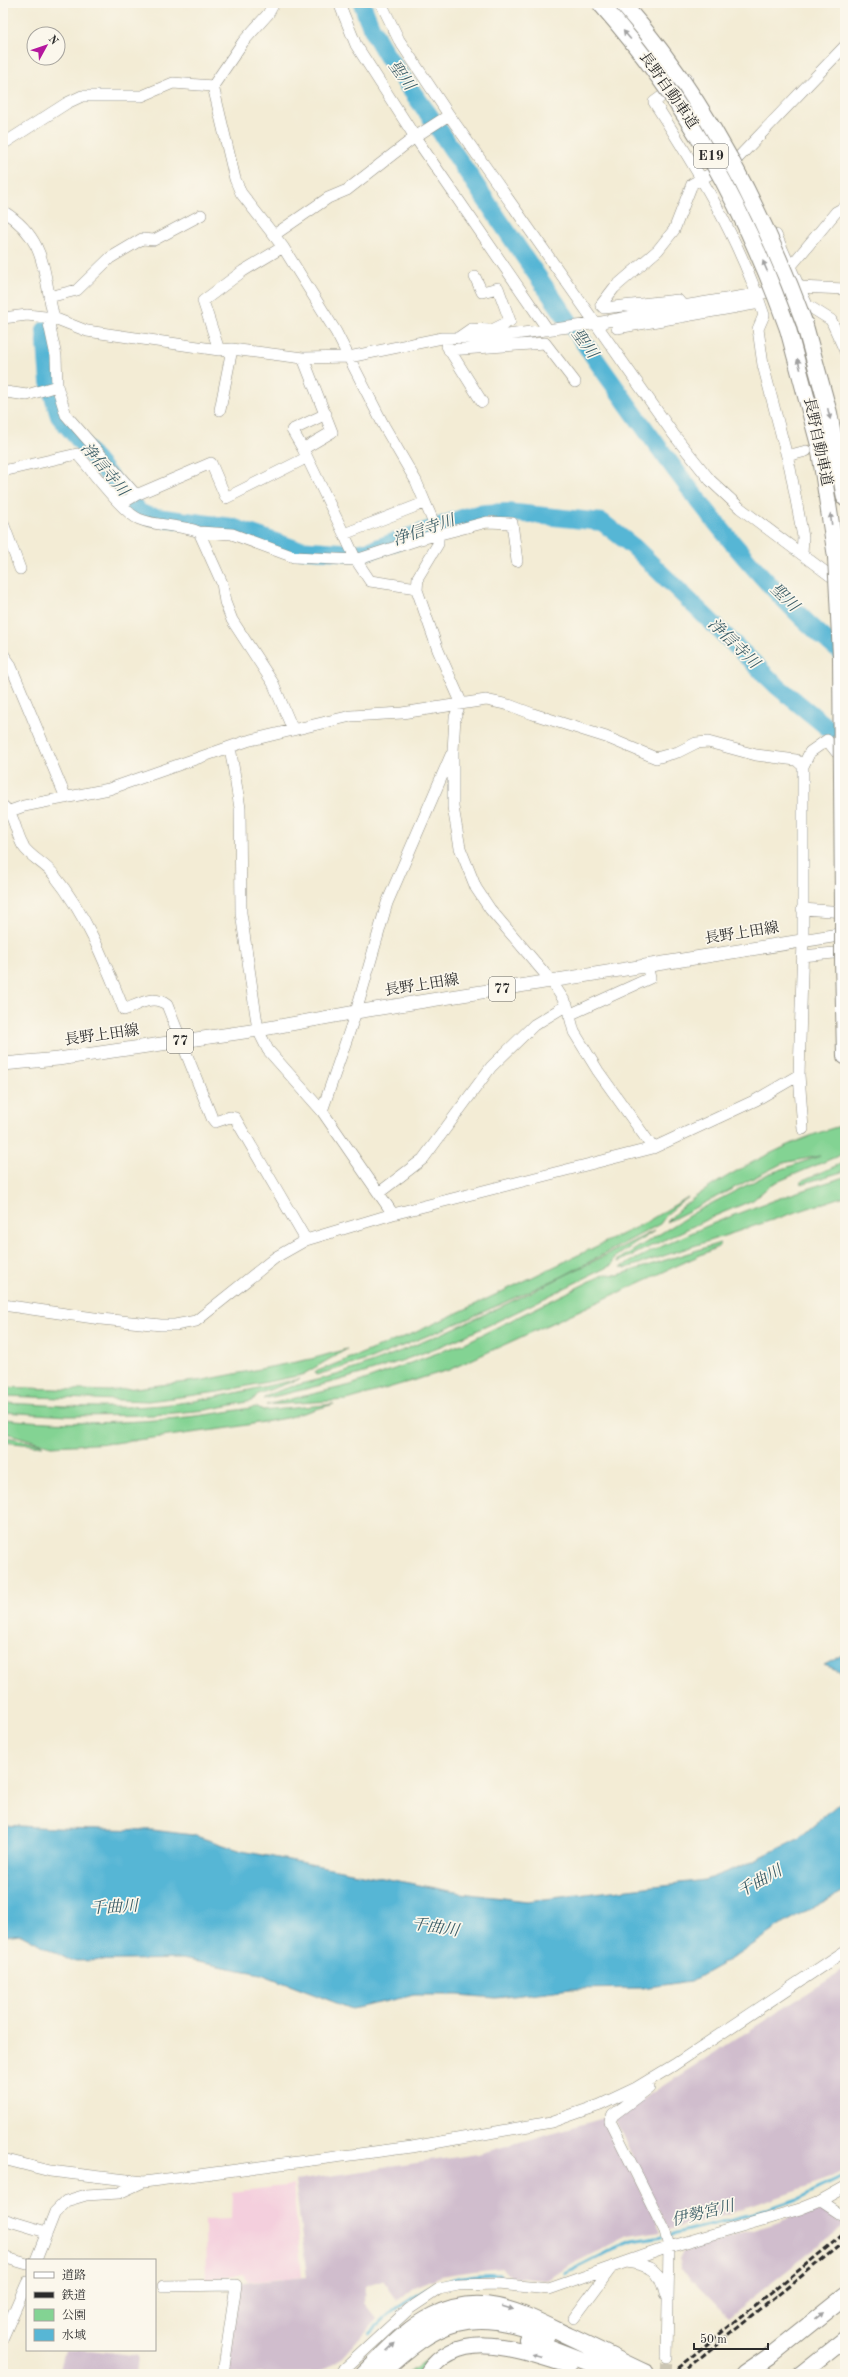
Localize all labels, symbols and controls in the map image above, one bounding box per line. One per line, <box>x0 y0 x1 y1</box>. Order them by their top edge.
north arrow <box>26 26 66 66</box>
one-way arrow <box>623 30 632 40</box>
text: N <box>46 34 60 48</box>
street label: 長野自動車道 <box>636 49 702 132</box>
water label: 聖川 <box>385 57 420 95</box>
road number: E19 <box>694 144 728 168</box>
one-way arrow <box>762 261 768 272</box>
water label: 聖川 <box>568 325 603 363</box>
one-way arrow <box>796 358 802 370</box>
street label: 長野自動車道 <box>800 396 836 488</box>
one-way arrow <box>827 407 833 420</box>
water label: 浄信寺川 <box>77 439 134 501</box>
water label: 浄信寺川 <box>390 510 459 549</box>
one-way arrow <box>828 513 834 525</box>
water label: 聖川 <box>767 580 804 616</box>
water label: 浄信寺川 <box>704 615 764 673</box>
street label: 長野上田線 <box>703 919 780 947</box>
street label: 長野上田線 <box>383 971 460 999</box>
road number: 77 <box>489 977 515 1001</box>
street label: 長野上田線 <box>64 1021 140 1049</box>
road number: 77 <box>167 1029 193 1053</box>
water label: 千曲川 <box>734 1861 787 1901</box>
water label: 千曲川 <box>90 1897 140 1917</box>
water label: 千曲川 <box>410 1914 462 1940</box>
water label: 伊勢宮川 <box>670 2196 738 2230</box>
legend <box>26 2259 156 2351</box>
text: 道路 <box>62 2268 86 2282</box>
text: 鉄道 <box>61 2288 86 2302</box>
one-way arrow <box>502 2305 514 2311</box>
text: 公園 <box>62 2309 86 2322</box>
one-way arrow <box>814 2312 825 2321</box>
scale bar <box>694 2325 768 2351</box>
text: 水域 <box>62 2328 86 2342</box>
text: 50 m <box>700 2333 727 2346</box>
one-way arrow <box>386 2342 396 2352</box>
one-way arrow <box>531 2353 543 2359</box>

